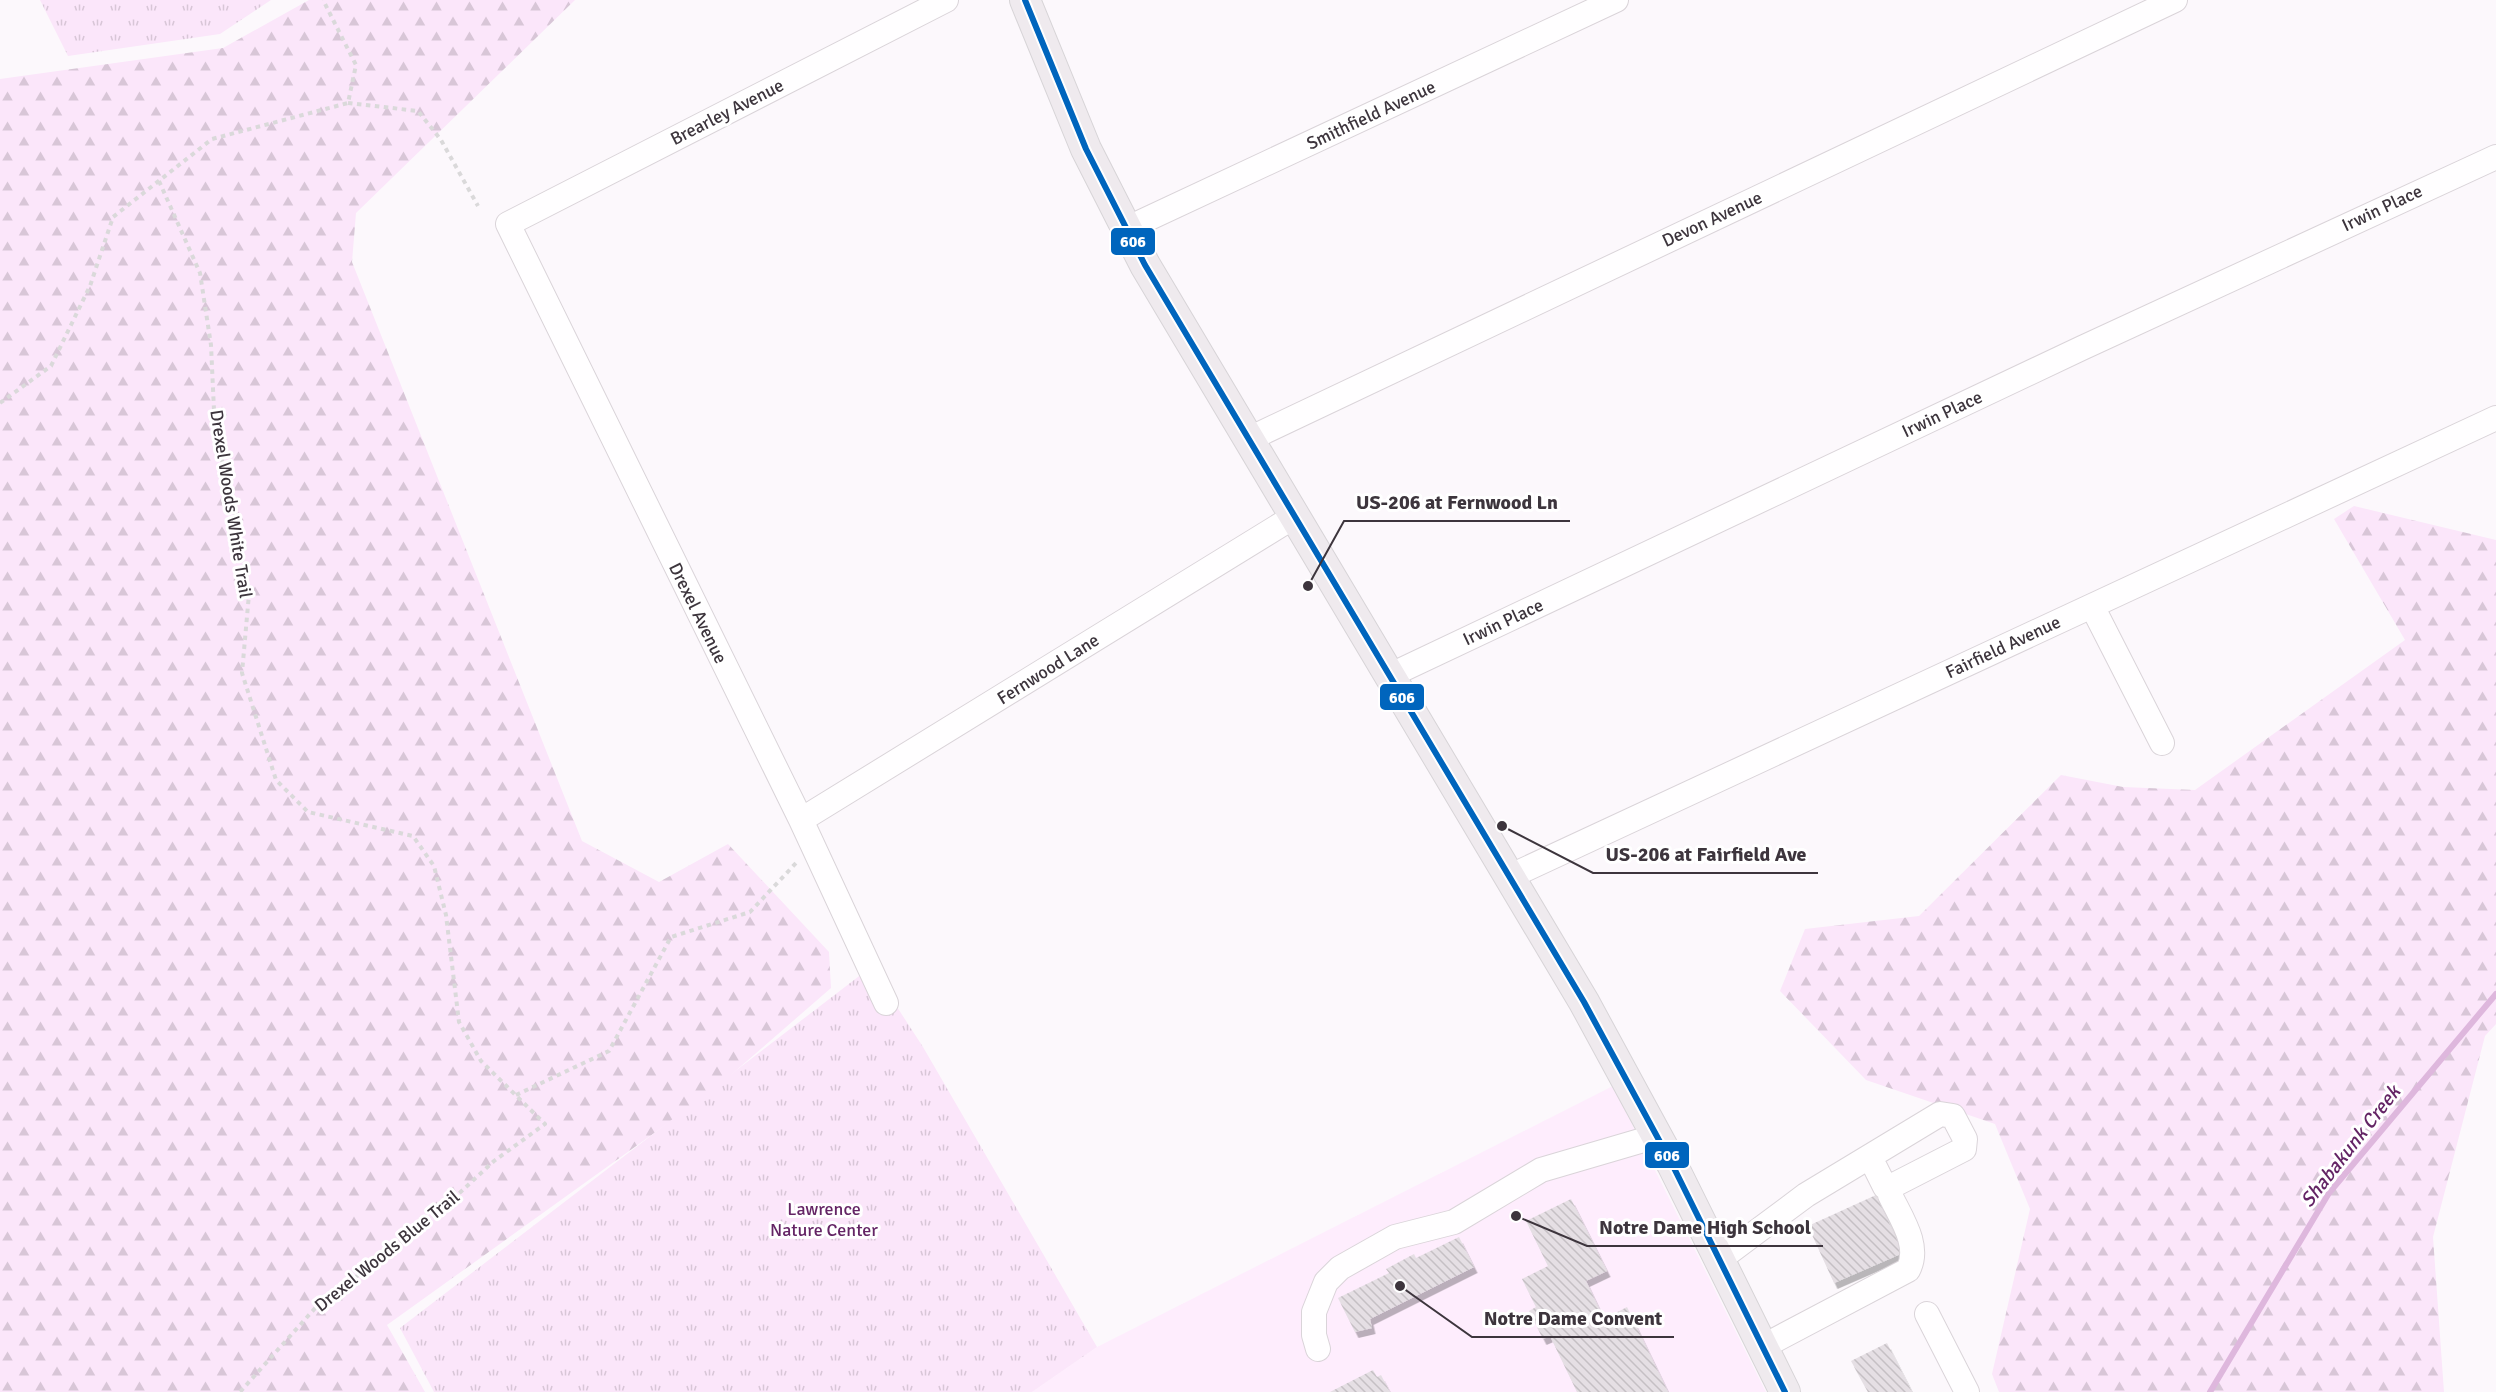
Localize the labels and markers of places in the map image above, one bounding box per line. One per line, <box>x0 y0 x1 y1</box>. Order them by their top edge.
callout: US-206 at Fernwood Ln <box>1344 483 1570 521</box>
callout: US-206 at Fairfield Ave <box>1593 835 1818 873</box>
callout: Notre Dame High School <box>1587 1208 1823 1246</box>
callout: Notre Dame Convent <box>1472 1299 1674 1337</box>

